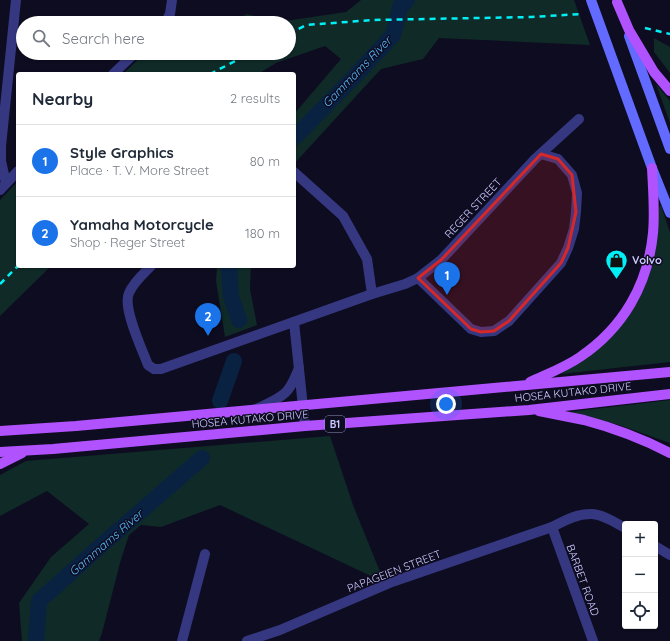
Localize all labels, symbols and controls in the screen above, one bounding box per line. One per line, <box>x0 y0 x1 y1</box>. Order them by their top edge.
search box <box>16 16 296 60</box>
icon: search <box>30 27 52 49</box>
text: Search here <box>62 29 145 48</box>
water label: Gammams River <box>319 32 395 110</box>
text: Nearby <box>32 88 93 109</box>
text: 2 results <box>230 90 280 106</box>
text: Style Graphics <box>70 143 174 162</box>
text: 1 <box>42 153 48 169</box>
text: 80 m <box>250 153 280 169</box>
text: Place · T. V. More Street <box>70 162 209 178</box>
street label: REGER STREET <box>442 175 505 241</box>
text: Yamaha Motorcycle <box>70 215 214 234</box>
text: 2 <box>41 225 49 241</box>
text: 180 m <box>245 225 280 241</box>
text: Shop · Reger Street <box>70 234 185 250</box>
shop icon: Volvo <box>604 247 630 280</box>
place label: Volvo <box>632 253 662 267</box>
pin: 1 <box>434 262 460 295</box>
pin: 2 <box>195 303 221 336</box>
street label: HOSEA KUTAKO DRIVE <box>514 379 632 405</box>
your location <box>436 394 456 414</box>
street label: HOSEA KUTAKO DRIVE <box>191 407 309 431</box>
road number: B1 <box>325 416 345 432</box>
water label: Gammams River <box>66 506 147 579</box>
map controls <box>622 521 658 629</box>
button: + <box>622 521 658 557</box>
street label: BARBET ROAD <box>564 542 602 618</box>
street label: PAPAGEIEN STREET <box>345 546 443 595</box>
button: − <box>622 557 658 593</box>
button: locate <box>622 593 658 629</box>

